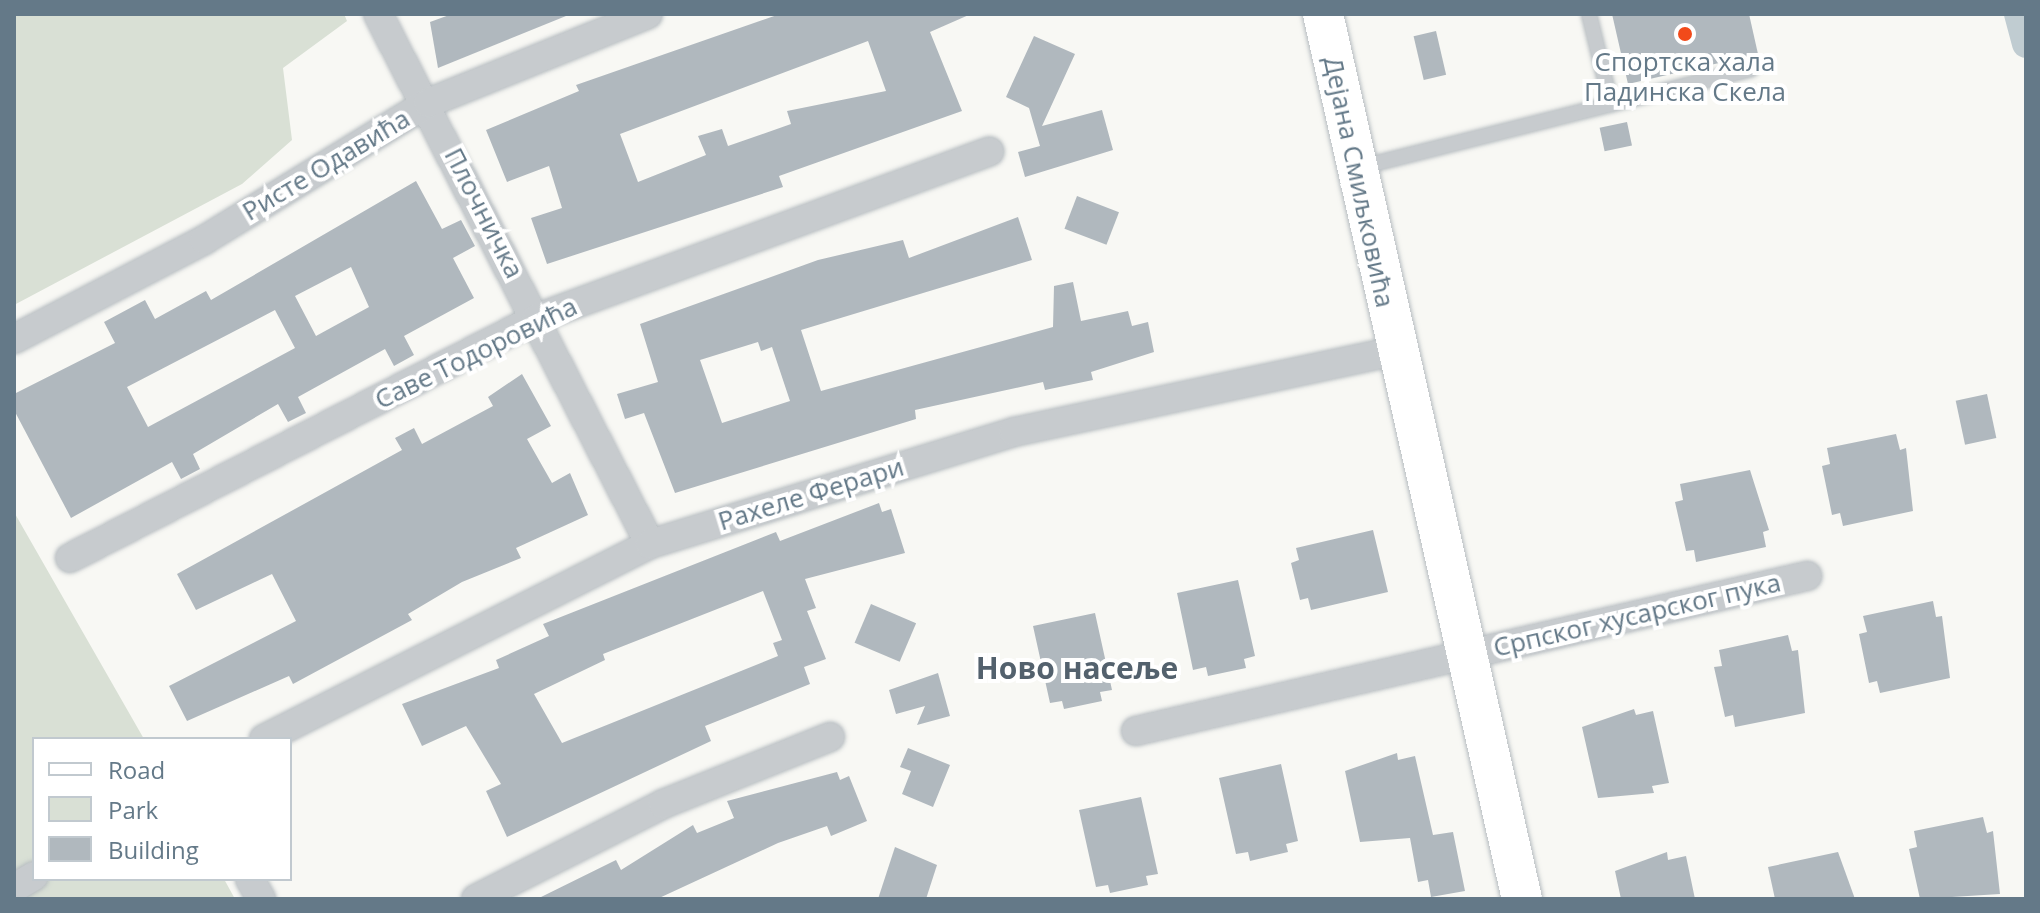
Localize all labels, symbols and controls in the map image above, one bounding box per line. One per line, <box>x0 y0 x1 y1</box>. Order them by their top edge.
marker: Спортска хала Падинска Скела <box>1676 25 1694 43</box>
place label: Спортска хала Падинска Скела <box>1584 46 1786 108</box>
street label: Дејана Смиљковића <box>1317 54 1401 310</box>
street label: Ристе Одавића <box>237 103 415 227</box>
street label: Плочничка <box>438 143 530 283</box>
street label: Саве Тодоровића <box>370 291 582 415</box>
street label: Рахеле Ферари <box>714 451 908 537</box>
street label: Српског хусарског пука <box>1490 567 1784 663</box>
district label: Ново насеље <box>976 650 1178 686</box>
legend <box>32 737 292 881</box>
text: Road <box>108 753 165 786</box>
text: Park <box>108 793 158 826</box>
text: Building <box>108 833 199 866</box>

